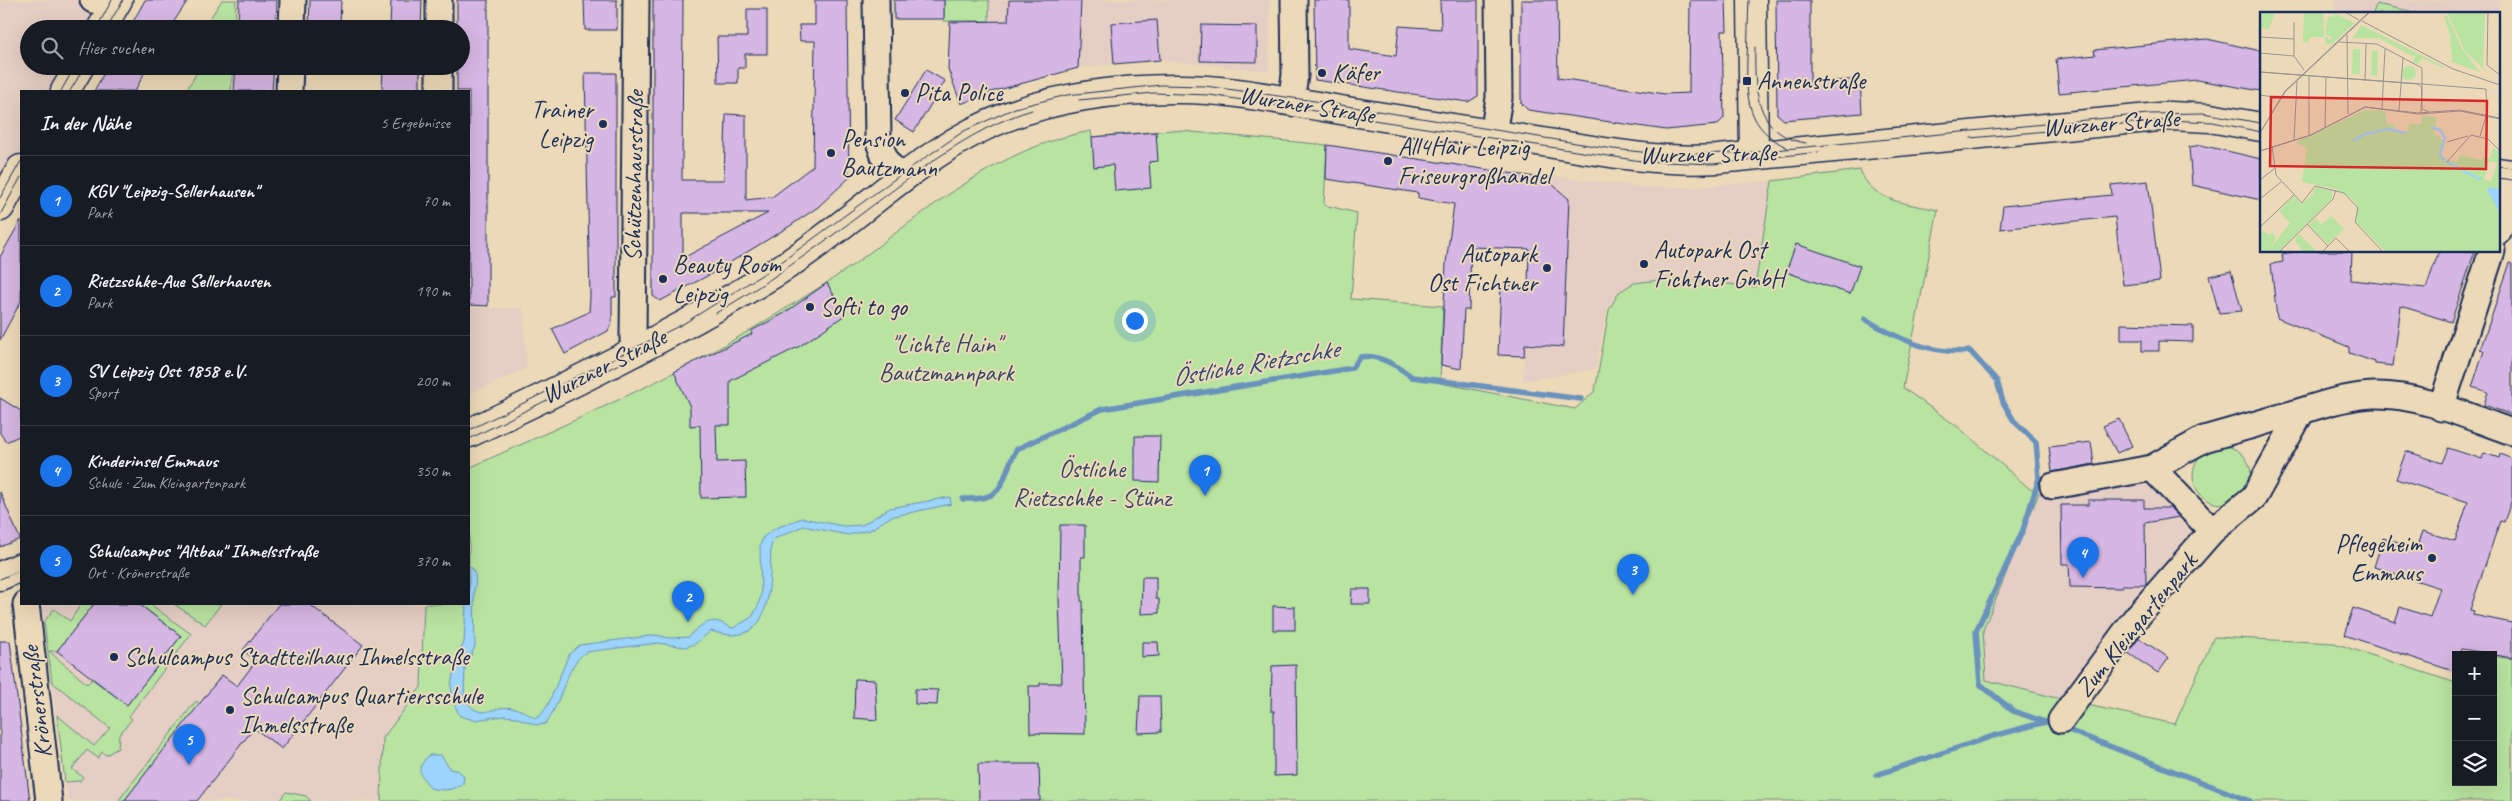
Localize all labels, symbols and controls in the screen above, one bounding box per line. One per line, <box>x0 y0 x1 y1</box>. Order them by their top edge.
inset map <box>2260 12 2500 252</box>
search box <box>20 20 470 75</box>
icon: search <box>38 34 66 62</box>
text: Hier suchen <box>78 36 154 60</box>
place label: Käfer <box>1332 57 1382 89</box>
place label: Annenstraße <box>1757 65 1867 97</box>
marker: Käfer <box>1316 67 1328 79</box>
marker: Annenstraße <box>1741 75 1753 87</box>
place label: Pita Police <box>915 77 1004 109</box>
street label: Wurzner Straße <box>1237 79 1379 132</box>
marker: Pita Police <box>899 87 911 99</box>
street label: Schützenhausstraße <box>617 88 652 262</box>
place label: Trainer Leipzig <box>531 94 595 155</box>
street label: Wurzner Straße <box>2042 102 2182 144</box>
text: In der Nähe <box>40 110 130 136</box>
text: 5 Ergebnisse <box>381 113 450 133</box>
marker: Trainer Leipzig <box>597 118 609 130</box>
place label: Pension Bautzmann <box>841 123 938 184</box>
place label: All4Hair Leipzig Friseurgroßhandel <box>1398 131 1555 192</box>
street label: Wurzner Straße <box>1640 137 1778 171</box>
marker: Pension Bautzmann <box>825 147 837 159</box>
marker: All4Hair Leipzig Friseurgroßhandel <box>1382 155 1394 167</box>
text: KGV "Leipzig-Sellerhausen" <box>87 179 258 203</box>
text: 1 <box>52 191 60 211</box>
text: 70 m <box>423 191 450 211</box>
text: Park <box>87 203 112 223</box>
place label: Autopark Ost Fichtner GmbH <box>1654 234 1788 295</box>
place label: Autopark Ost Fichtner <box>1428 238 1540 299</box>
place label: Beauty Room Leipzig <box>673 249 782 310</box>
marker: Autopark Ost Fichtner GmbH <box>1638 258 1650 270</box>
marker: Autopark Ost Fichtner <box>1541 262 1553 274</box>
text: Rietzschke-Aue Sellerhausen <box>87 269 270 293</box>
marker: Beauty Room Leipzig <box>657 273 669 285</box>
text: 2 <box>52 281 60 301</box>
text: 190 m <box>416 281 450 301</box>
place label: Softi to go <box>820 291 908 323</box>
text: Park <box>87 293 112 313</box>
marker: Softi to go <box>804 301 816 313</box>
your location <box>1122 308 1148 334</box>
street label: Wurzner Straße <box>536 320 674 411</box>
park label: "Lichte Hain" Bautzmannpark <box>879 328 1015 389</box>
water label: Östliche Rietzschke <box>1169 331 1345 394</box>
text: SV Leipzig Ost 1858 e.V. <box>87 359 246 383</box>
text: 3 <box>52 371 60 391</box>
text: 200 m <box>416 371 450 391</box>
text: Sport <box>87 383 118 403</box>
text: Kinderinsel Emmaus <box>87 449 218 473</box>
park label: Östliche Rietzschke - Stünz <box>1013 453 1173 514</box>
pin: 1 <box>1189 455 1221 496</box>
text: 4 <box>52 461 60 481</box>
text: 350 m <box>416 461 450 481</box>
text: Schule · Zum Kleingartenpark <box>87 473 245 493</box>
place label: Pflegeheim Emmaus <box>2336 528 2424 589</box>
pin: 4 <box>2067 537 2099 578</box>
text: Schulcampus "Altbau" Ihmelsstraße <box>87 539 318 563</box>
street label: Zum Kleingartenpark <box>2068 545 2205 704</box>
text: 5 <box>53 551 59 571</box>
text: 370 m <box>416 551 450 571</box>
marker: Pflegeheim Emmaus <box>2426 552 2438 564</box>
pin: 3 <box>1617 554 1649 595</box>
text: Ort · Krönerstraße <box>87 563 189 583</box>
pin: 2 <box>672 581 704 622</box>
place label: Schulcampus Stadtteilhaus Ihmelsstraße <box>124 641 471 673</box>
street label: Krönerstraße <box>14 642 60 760</box>
marker: Schulcampus Stadtteilhaus Ihmelsstraße <box>108 651 120 663</box>
map controls <box>2452 651 2497 786</box>
button: + <box>2452 651 2497 696</box>
place label: Schulcampus Quartiersschule Ihmelsstraße <box>240 680 484 741</box>
button: − <box>2452 696 2497 741</box>
marker: Schulcampus Quartiersschule Ihmelsstraße <box>224 704 236 716</box>
pin: 5 <box>173 724 205 765</box>
button: layers <box>2452 741 2497 786</box>

